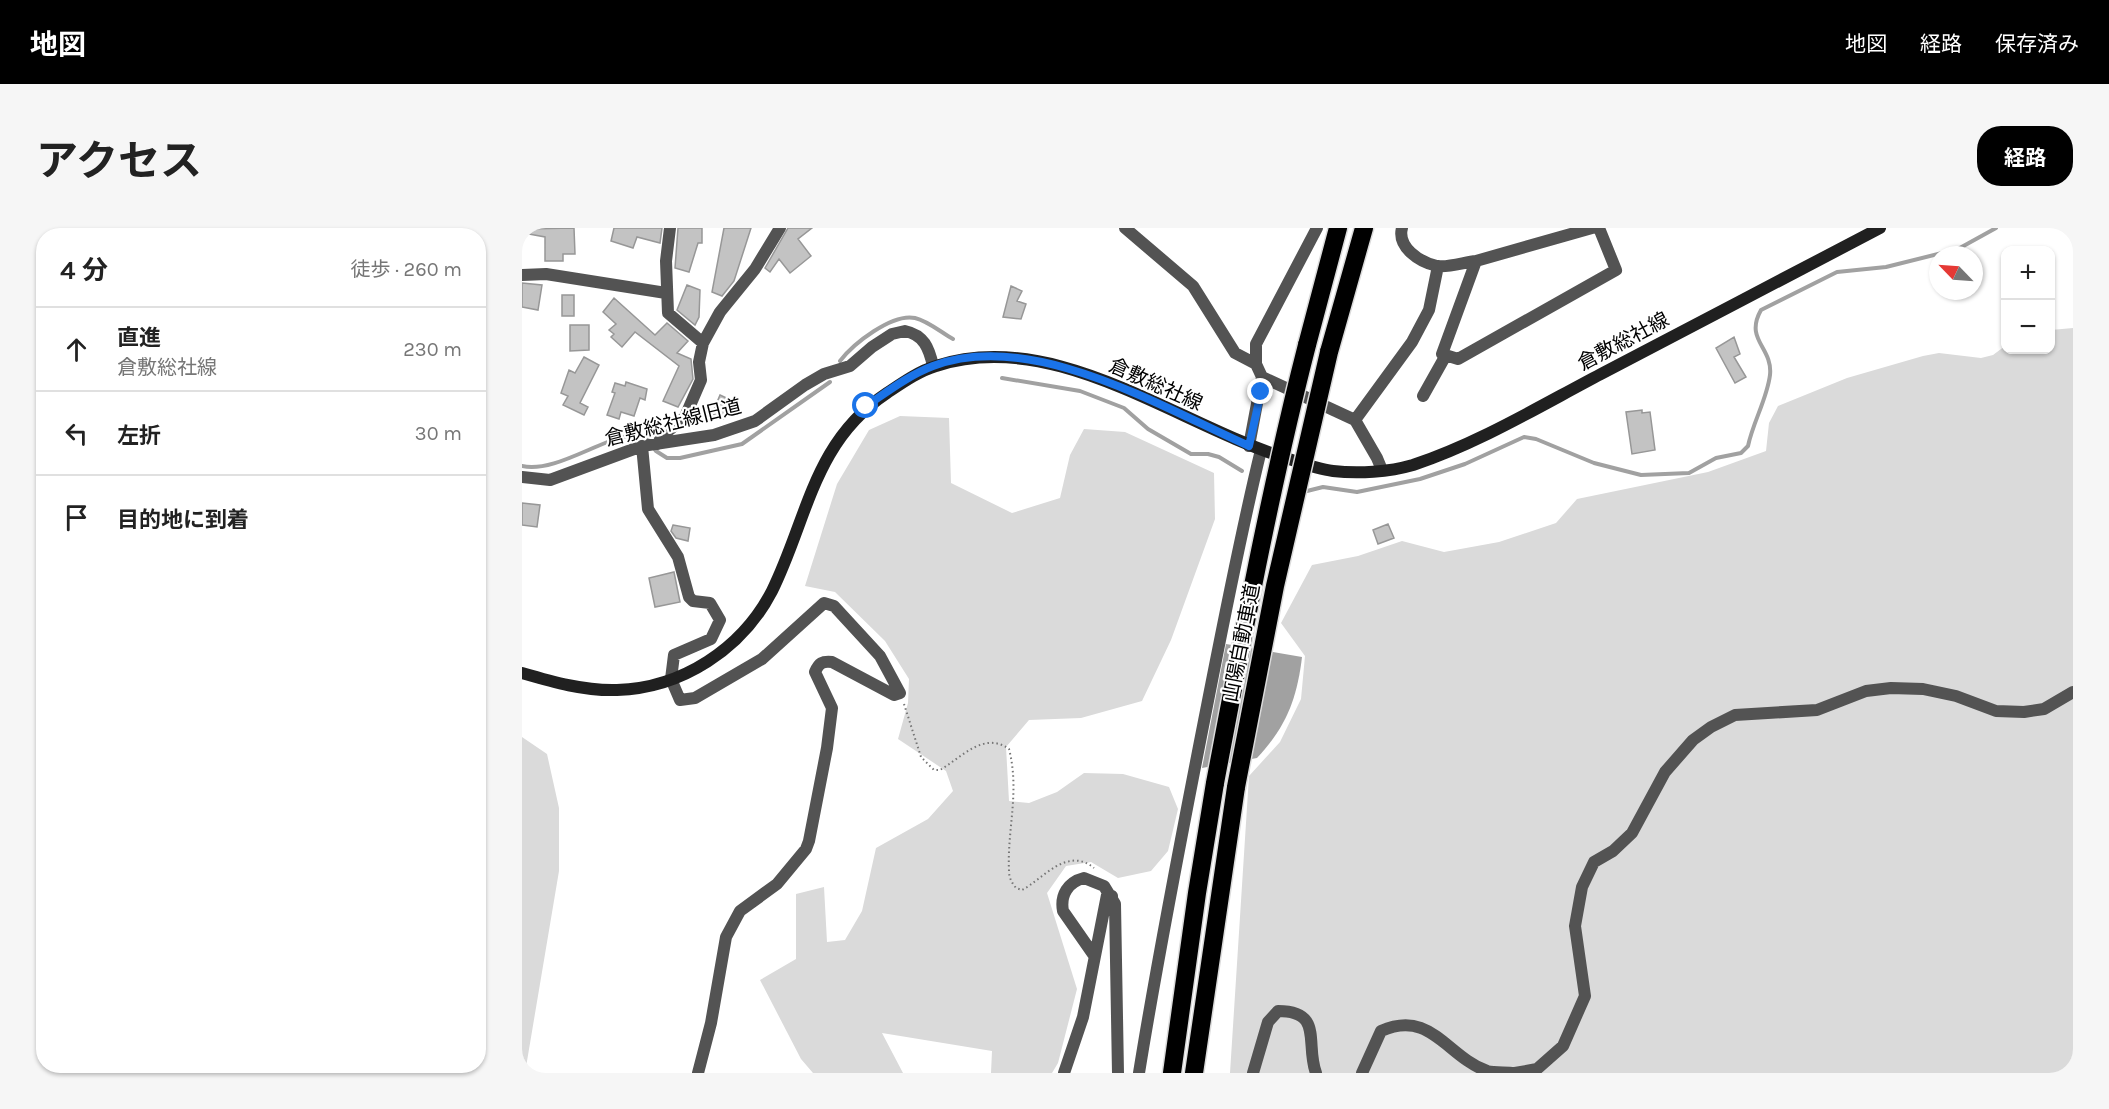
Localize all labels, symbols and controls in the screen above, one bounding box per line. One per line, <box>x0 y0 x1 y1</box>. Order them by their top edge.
text: 地図 <box>30 28 86 61</box>
text: 地図 <box>1845 32 1887 56</box>
text: 経路 <box>1920 32 1962 56</box>
text: 保存済み <box>1995 32 2079 56</box>
button: 経路 <box>1977 126 2073 186</box>
text: アクセス <box>36 136 202 186</box>
north arrow <box>1929 246 1983 300</box>
map controls <box>2001 246 2055 354</box>
button: + <box>2001 246 2055 300</box>
text: 4 分 <box>60 255 108 286</box>
text: 徒歩 · 260 m <box>351 258 462 281</box>
button: − <box>2001 300 2055 354</box>
street label: 倉敷総社線 <box>1574 308 1673 375</box>
text: 直進 <box>117 325 161 351</box>
icon: ahead <box>60 333 93 366</box>
text: 230 m <box>403 338 462 361</box>
street label: 倉敷総社線 <box>1105 354 1206 415</box>
text: 倉敷総社線 <box>117 356 217 379</box>
route end <box>1247 378 1273 404</box>
route start <box>852 392 878 418</box>
street label: 倉敷総社線旧道 <box>602 394 744 451</box>
icon: left <box>60 417 93 450</box>
text: 30 m <box>415 422 462 445</box>
text: 左折 <box>117 423 161 449</box>
icon: arrive <box>60 501 93 534</box>
text: 目的地に到着 <box>117 507 249 533</box>
street label: 山陽自動車道 <box>1219 582 1264 704</box>

